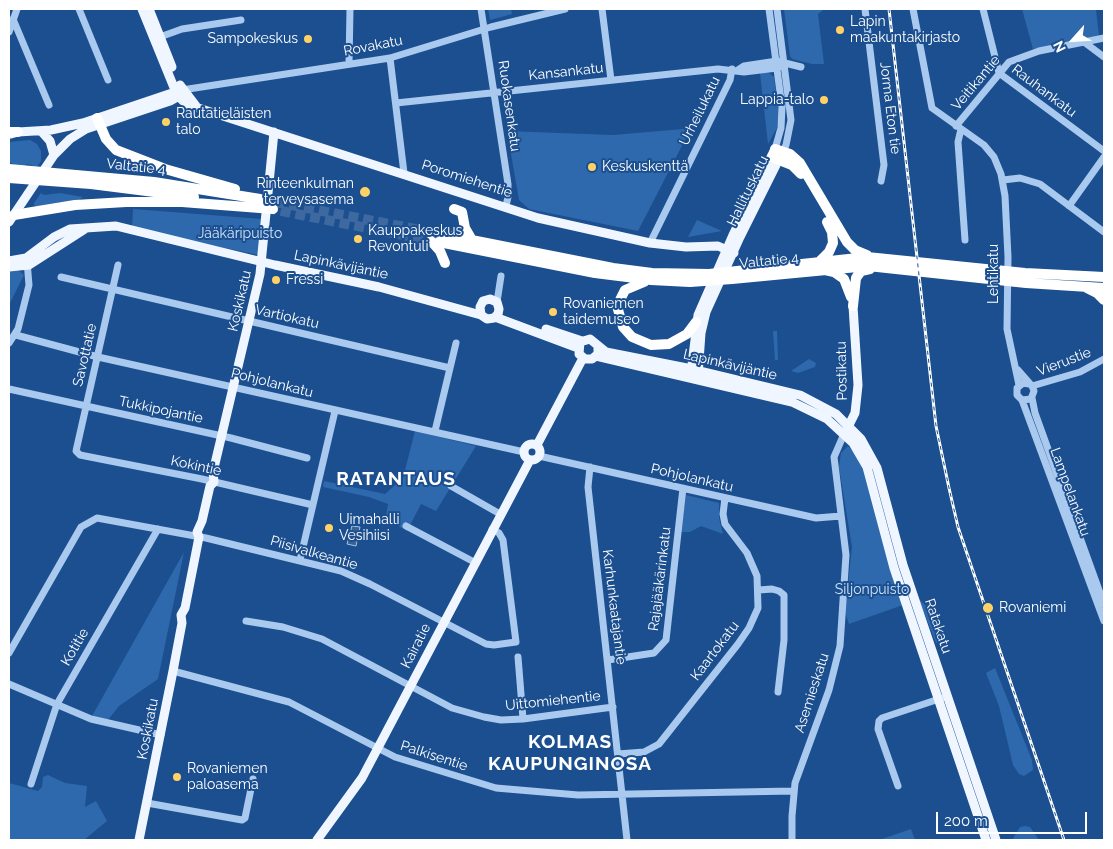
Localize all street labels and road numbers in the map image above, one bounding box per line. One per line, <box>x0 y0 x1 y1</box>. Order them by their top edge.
street label: Rovakatu <box>342 32 404 60</box>
street label: Veitikantie <box>948 52 1004 114</box>
street label: Ruokasenkatu <box>494 59 524 153</box>
street label: Kansankatu <box>528 60 604 84</box>
street label: Jorma Eton tie <box>876 61 904 155</box>
street label: Rauhankatu <box>1008 61 1080 121</box>
street label: Urheilukatu <box>676 74 724 148</box>
street label: Hallituskatu <box>724 153 772 229</box>
street label: Valtatie 4 <box>105 156 167 178</box>
street label: Poromiehentie <box>419 156 515 202</box>
street label: Lehtikatu <box>986 244 1002 304</box>
street label: Lapinkävijäntie <box>292 247 390 283</box>
street label: Valtatie 4 <box>738 250 800 272</box>
street label: Koskikatu <box>225 269 255 333</box>
street label: Vartiokatu <box>253 301 321 333</box>
street label: Savottatie <box>70 322 100 388</box>
street label: Postikatu <box>833 341 851 401</box>
street label: Vierustie <box>1035 344 1093 380</box>
street label: Lapinkävijäntie <box>681 346 779 384</box>
street label: Pohjolankatu <box>229 365 315 401</box>
street label: Tukkipojantie <box>117 393 205 427</box>
street label: Lampelankatu <box>1046 445 1094 539</box>
street label: Kokintie <box>169 452 223 480</box>
street label: Pohjolankatu <box>649 460 735 496</box>
street label: Rajajääkärinkatu <box>645 526 675 632</box>
street label: Piisivalkeantie <box>268 532 360 574</box>
street label: Karhunkaatajantie <box>599 548 629 666</box>
street label: Ratakatu <box>921 596 955 656</box>
street label: Kaartokatu <box>687 618 743 684</box>
street label: Kairatie <box>398 621 434 671</box>
street label: Kotitie <box>58 625 92 669</box>
street label: Asemieskatu <box>791 651 833 735</box>
street label: Uittomiehentie <box>505 688 601 714</box>
street label: Koskikatu <box>134 697 162 761</box>
street label: Palkisentie <box>398 737 470 775</box>

